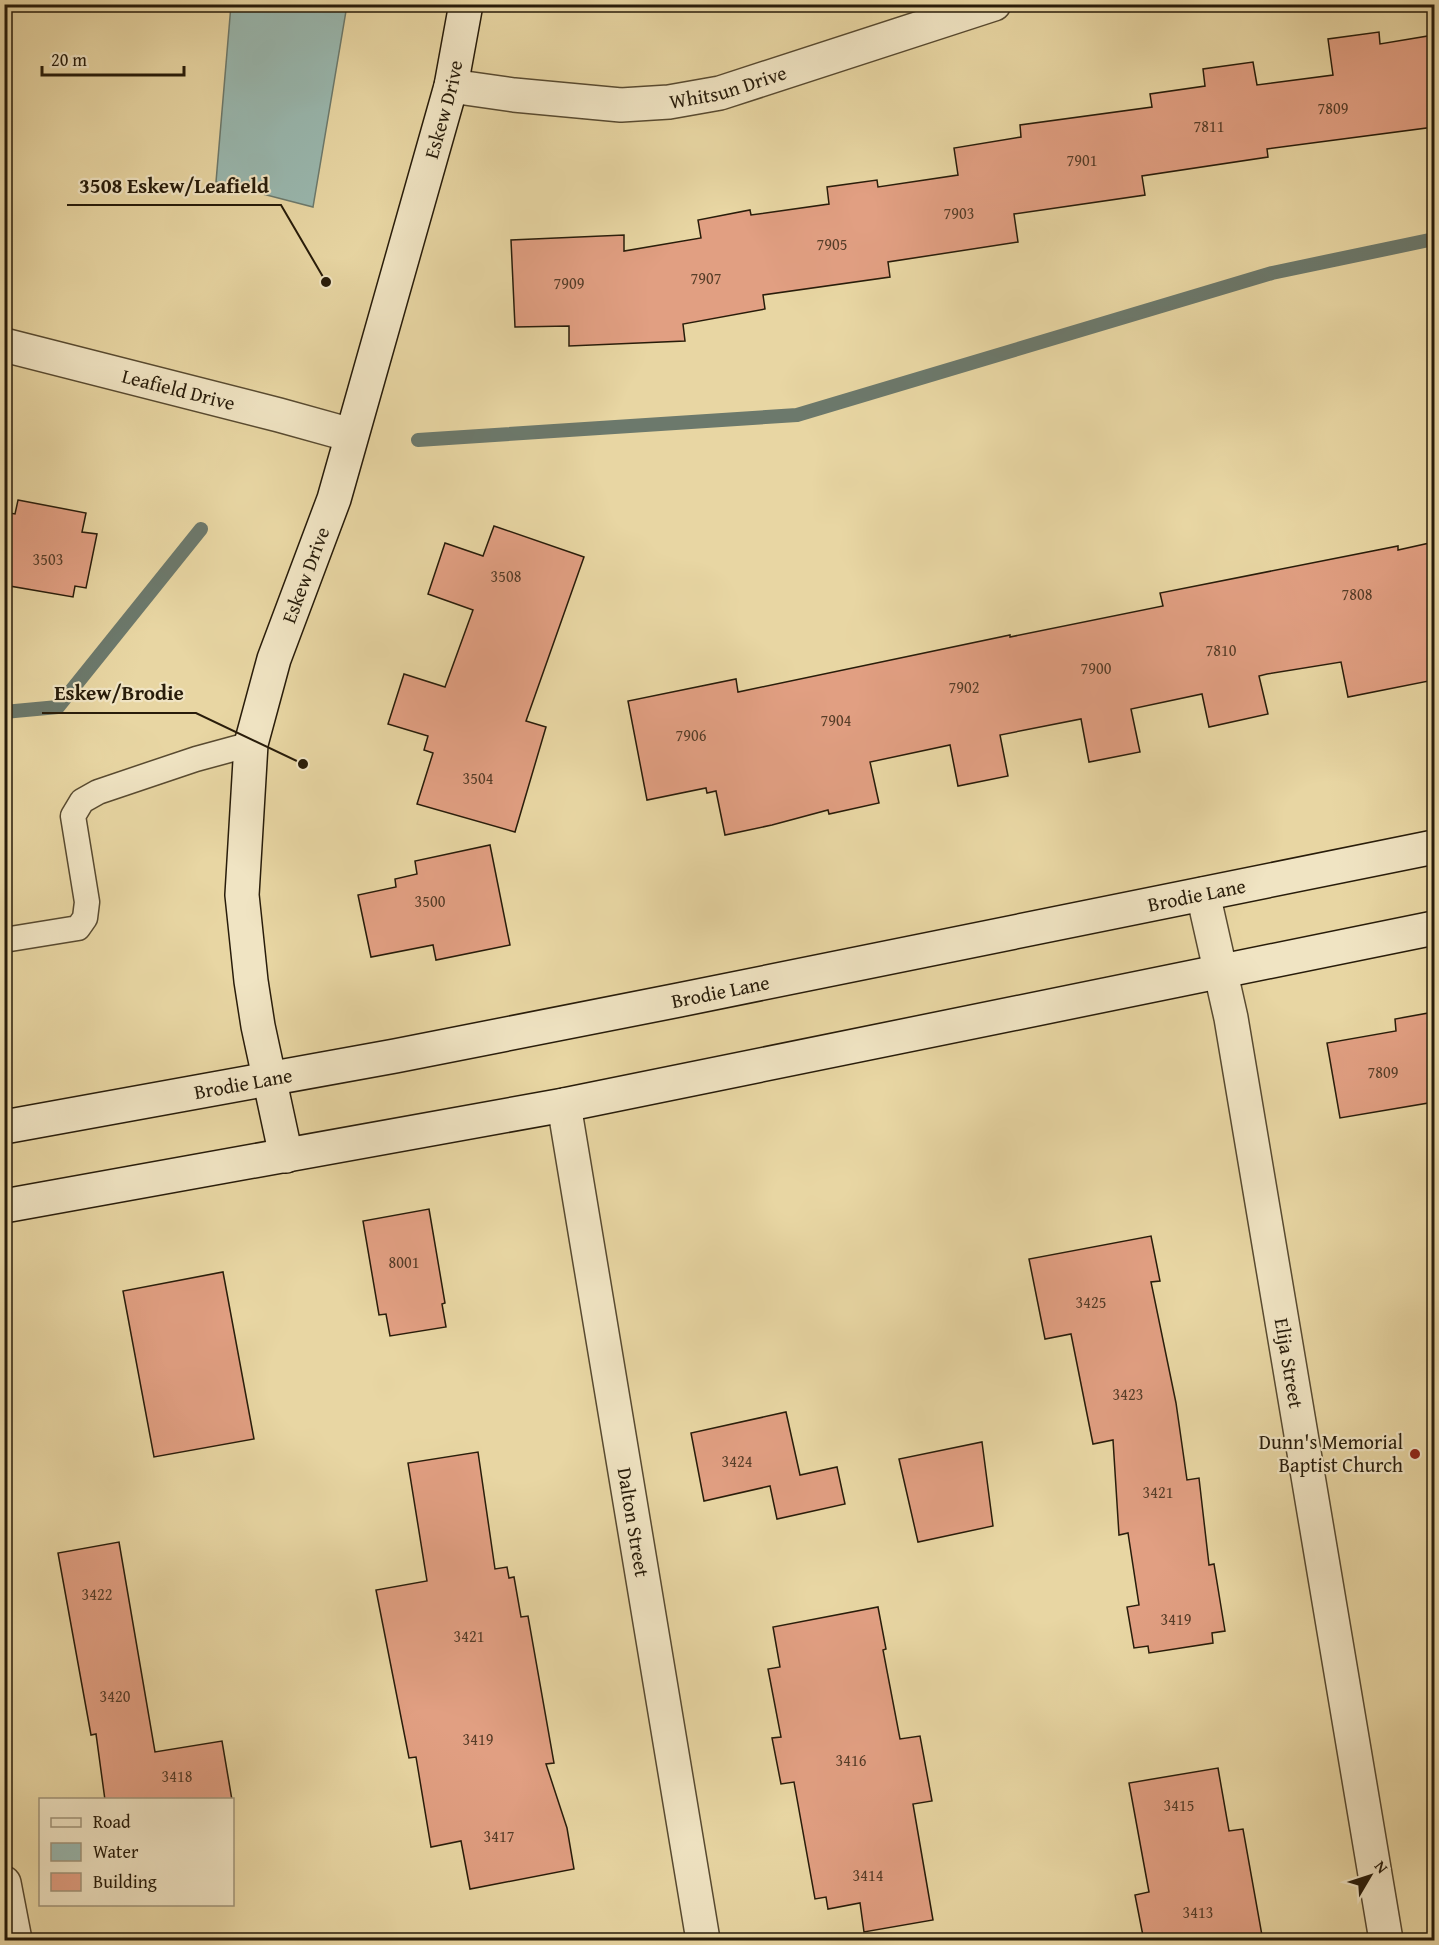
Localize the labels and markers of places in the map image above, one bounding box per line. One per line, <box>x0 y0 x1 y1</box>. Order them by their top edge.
callout: 3508 Eskew/Leafield <box>67 166 281 205</box>
callout: Eskew/Brodie <box>42 674 196 713</box>
place label: Dunn's Memorial Baptist Church <box>1259 1427 1403 1479</box>
marker: Dunn's Memorial Baptist Church <box>1408 1447 1422 1461</box>

